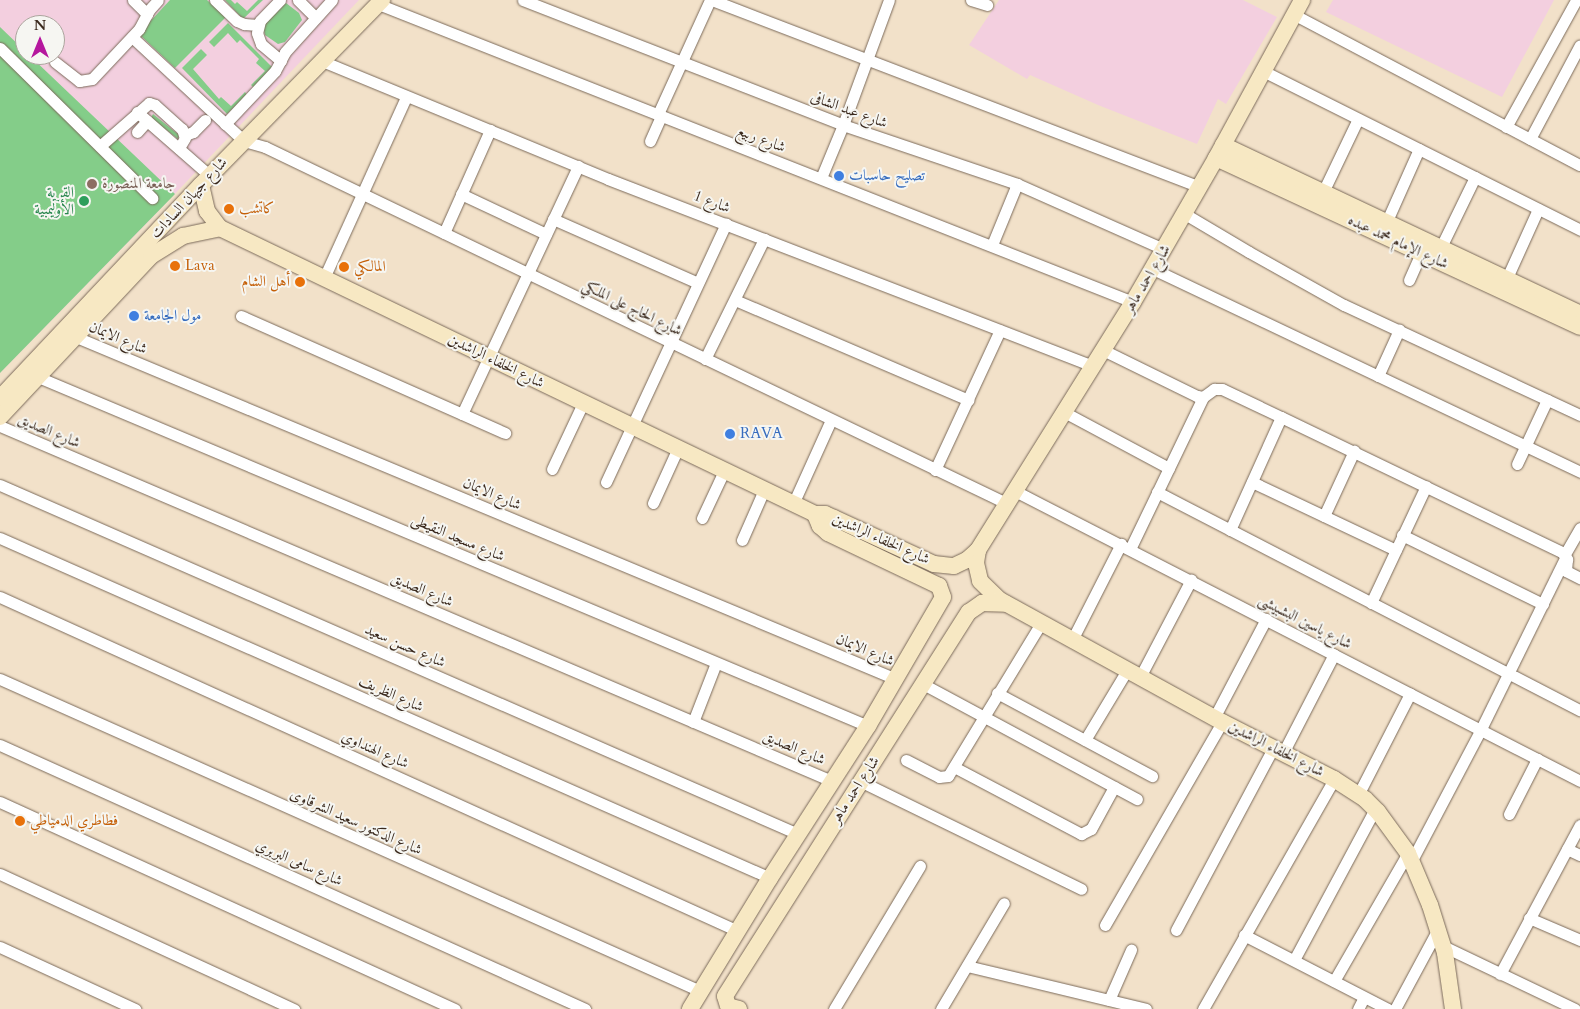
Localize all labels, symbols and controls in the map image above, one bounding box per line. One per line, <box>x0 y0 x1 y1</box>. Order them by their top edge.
north arrow <box>15 15 65 65</box>
text: N <box>34 16 46 35</box>
street label: شارع عبد الشافى <box>808 88 890 132</box>
street label: شارع ربيع <box>734 121 788 157</box>
street label: شارع جيهان السادات <box>147 154 231 242</box>
place label: تصليح حاسبات <box>849 167 925 185</box>
marker: تصليح حاسبات <box>833 170 845 182</box>
place label: جامعة المنصورة <box>102 175 175 193</box>
marker: جامعة المنصورة <box>86 178 98 190</box>
place label: القرية الأوليمبية <box>35 183 74 218</box>
street label: شارع 1 <box>691 187 733 217</box>
marker: القرية الأوليمبية <box>78 195 90 207</box>
place label: كاتشب <box>239 200 275 218</box>
marker: كاتشب <box>223 203 235 215</box>
street label: شارع الإمام محمد عبده <box>1345 211 1451 273</box>
street label: شارع احمد ماهر <box>1120 242 1174 316</box>
place label: Lava <box>185 257 215 275</box>
place label: المالكي <box>354 258 386 276</box>
marker: Lava <box>169 260 181 272</box>
marker: المالكي <box>338 261 350 273</box>
place label: أهل الشام <box>241 273 290 291</box>
marker: أهل الشام <box>294 276 306 288</box>
street label: شارع الحاج على الملكي <box>579 276 685 340</box>
place label: مول الجامعة <box>144 307 201 325</box>
marker: مول الجامعة <box>128 310 140 322</box>
street label: شارع الايمان <box>86 318 150 358</box>
street label: شارع الخلفاء الراشدين <box>445 330 547 392</box>
street label: شارع الصديق <box>15 410 83 452</box>
place label: RAVA <box>740 425 783 443</box>
marker: RAVA <box>724 428 736 440</box>
street label: شارع الايمان <box>460 474 524 514</box>
street label: شارع الخلفاء الراشدين <box>829 509 933 569</box>
street label: شارع مسجد النقيطى <box>409 510 507 566</box>
street label: شارع الصديق <box>388 569 456 611</box>
street label: شارع ياسين البشبيشى <box>1255 591 1355 653</box>
street label: شارع حسن سعيد <box>362 620 448 672</box>
street label: شارع الايمان <box>833 630 897 670</box>
street label: شارع الظريف <box>356 672 426 716</box>
street label: شارع الخلفاء الراشدين <box>1225 717 1327 781</box>
street label: شارع الهنداوي <box>339 727 411 773</box>
street label: شارع الصديق <box>760 727 828 769</box>
street label: شارع احمد ماهر <box>827 753 883 827</box>
street label: شارع الدكتور سعيد الشرقاوى <box>287 785 425 859</box>
place label: فطاطري الدمياطي <box>30 812 118 830</box>
marker: فطاطري الدمياطي <box>14 815 26 827</box>
street label: شارع سامى البربري <box>253 836 345 890</box>

